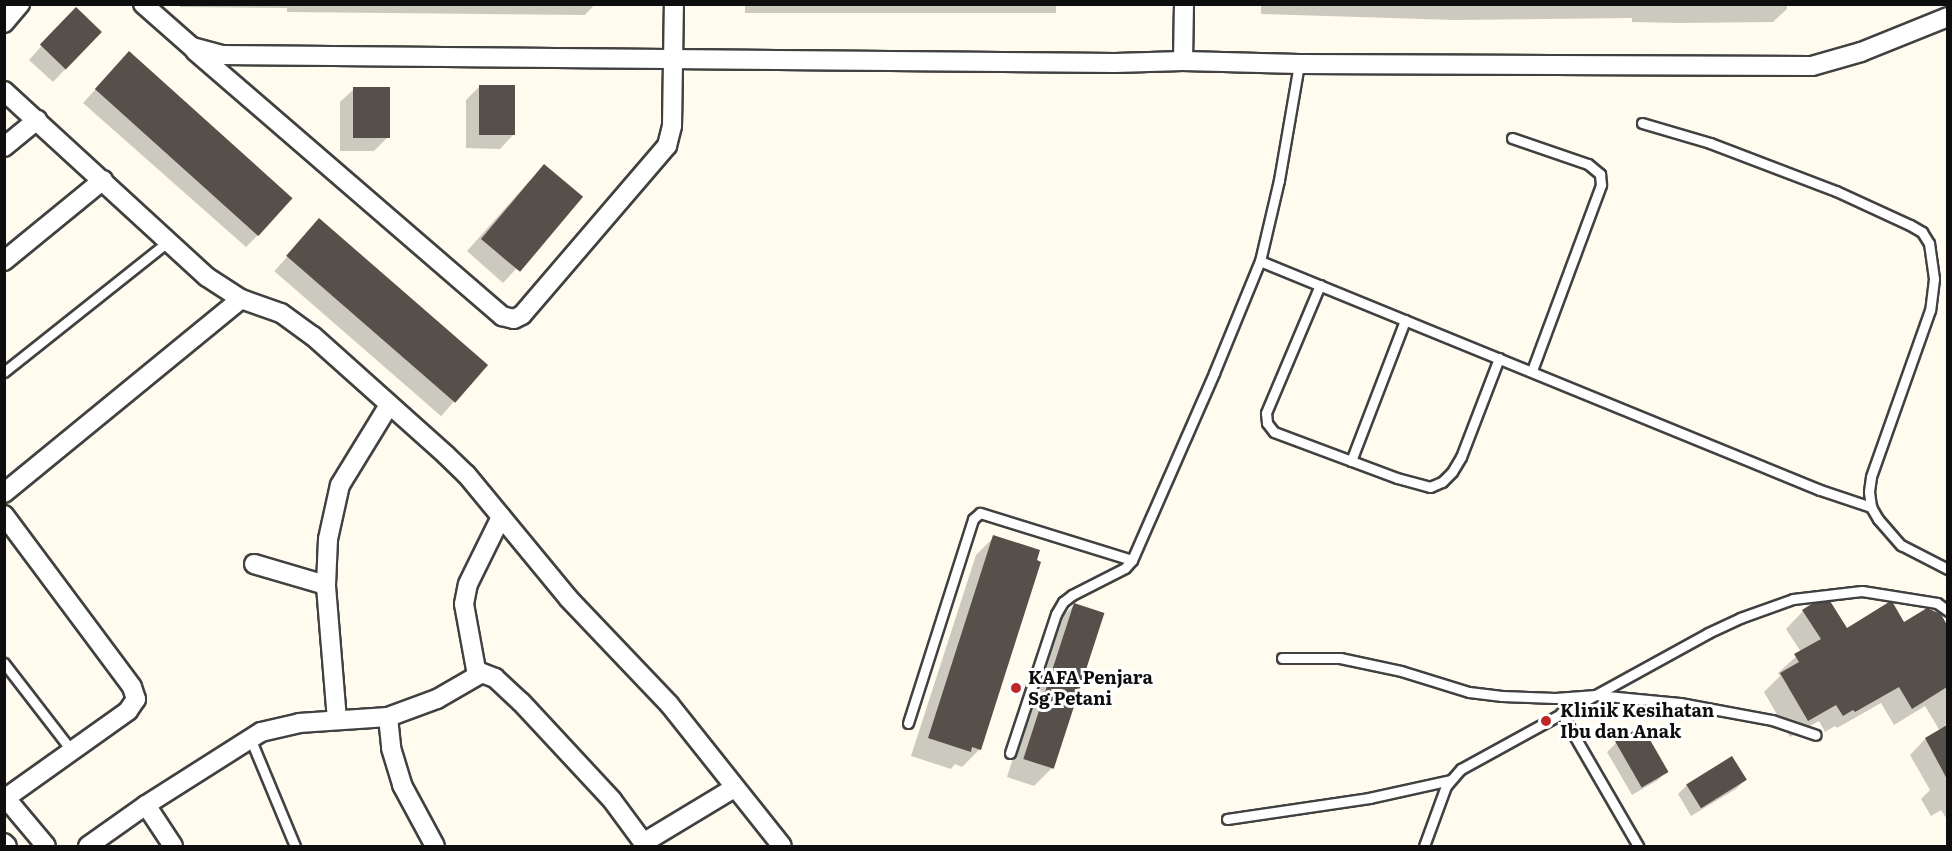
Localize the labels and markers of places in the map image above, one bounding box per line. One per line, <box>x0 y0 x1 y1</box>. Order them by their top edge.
place label: KAFA Penjara Sg Petani <box>1028 667 1153 710</box>
marker: KAFA Penjara Sg Petani <box>1009 681 1023 695</box>
place label: Klinik Kesihatan Ibu dan Anak <box>1560 700 1714 742</box>
marker: Klinik Kesihatan Ibu dan Anak <box>1537 712 1555 730</box>

